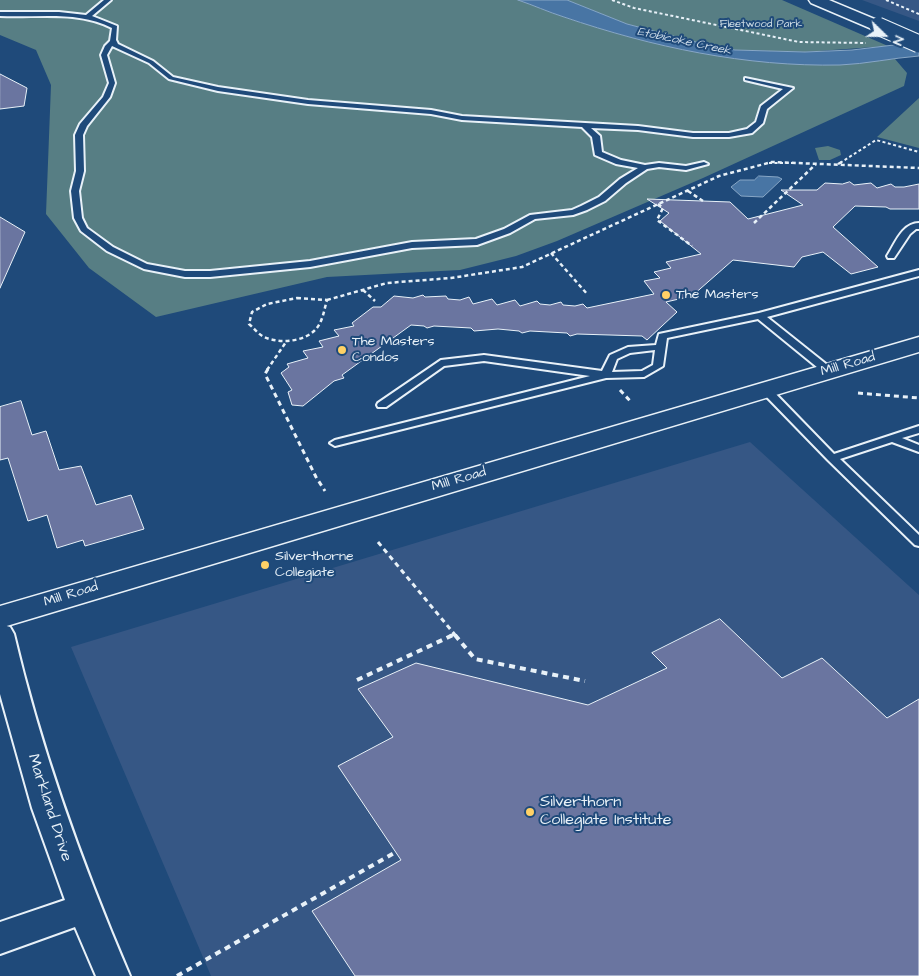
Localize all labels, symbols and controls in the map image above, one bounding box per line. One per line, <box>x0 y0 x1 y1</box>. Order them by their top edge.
north arrow <box>859 10 909 60</box>
park label: Fleetwood Park <box>720 18 802 32</box>
water label: Etobicoke Creek <box>636 25 732 59</box>
text: N <box>887 33 909 48</box>
place label: The Masters <box>676 287 759 303</box>
marker: The Masters <box>660 289 672 301</box>
place label: The Masters Condos <box>352 334 435 367</box>
marker: The Masters Condos <box>336 344 348 356</box>
street label: Mill Road <box>819 349 877 381</box>
street label: Mill Road <box>430 464 488 496</box>
place label: Silverthorne Collegiate <box>275 549 354 582</box>
marker: Silverthorne Collegiate <box>259 559 271 571</box>
street label: Mill Road <box>42 579 100 611</box>
street label: Markland Drive <box>23 752 75 864</box>
place label: Silverthorn Collegiate Institute <box>540 793 671 831</box>
marker: Silverthorn Collegiate Institute <box>524 806 536 818</box>

